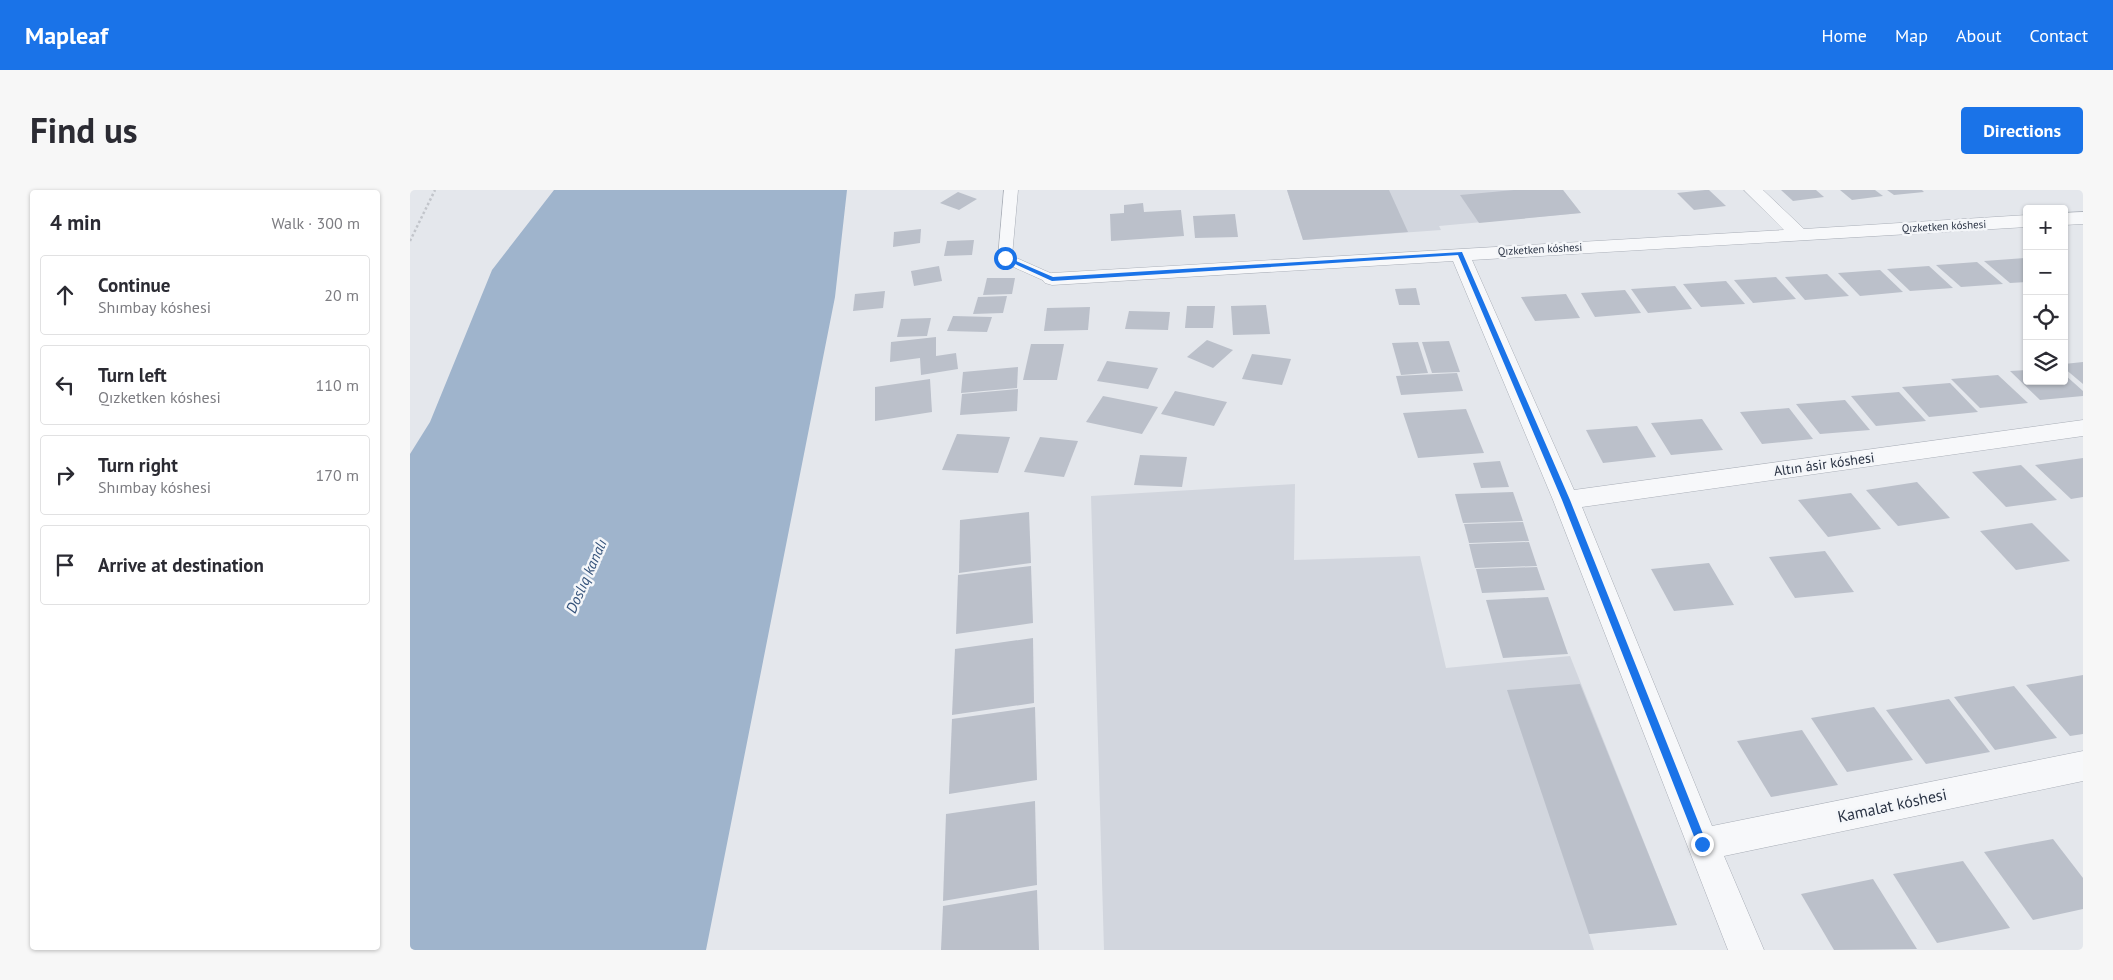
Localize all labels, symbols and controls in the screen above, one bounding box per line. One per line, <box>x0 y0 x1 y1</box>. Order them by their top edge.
text: Mapleaf <box>25 20 108 51</box>
text: Home <box>1821 24 1867 47</box>
text: Map <box>1895 24 1928 47</box>
text: About <box>1956 24 2002 47</box>
text: Contact <box>2030 24 2088 47</box>
text: Find us <box>30 107 138 153</box>
button: Directions <box>1961 107 2083 154</box>
map controls <box>2023 205 2068 385</box>
button: + <box>2023 205 2068 250</box>
text: 4 min <box>50 209 101 236</box>
text: Walk · 300 m <box>271 213 360 233</box>
street label: Qızketken kóshesi <box>1902 217 1987 235</box>
street label: Qızketken kóshesi <box>1498 240 1583 258</box>
route start <box>994 247 1017 270</box>
button: − <box>2023 250 2068 295</box>
text: Continue <box>98 273 170 297</box>
icon: ahead <box>51 281 79 309</box>
text: 20 m <box>324 285 359 305</box>
button: locate <box>2023 295 2068 340</box>
text: Shımbay kóshesi <box>98 297 211 317</box>
button: layers <box>2023 340 2068 385</box>
text: Turn left <box>98 363 167 387</box>
icon: left <box>51 371 79 399</box>
text: 110 m <box>316 375 359 395</box>
text: Qızketken kóshesi <box>98 387 221 407</box>
street label: Altın ásir kóshesi <box>1772 448 1876 480</box>
text: Turn right <box>98 453 178 477</box>
icon: right <box>51 461 79 489</box>
text: 170 m <box>316 465 359 485</box>
text: Shımbay kóshesi <box>98 477 211 497</box>
water label: Doslıq kanalı <box>561 536 611 616</box>
icon: arrive <box>51 551 79 579</box>
text: Arrive at destination <box>98 553 264 577</box>
street label: Kamalat kóshesi <box>1836 784 1948 826</box>
route end <box>1691 833 1714 856</box>

